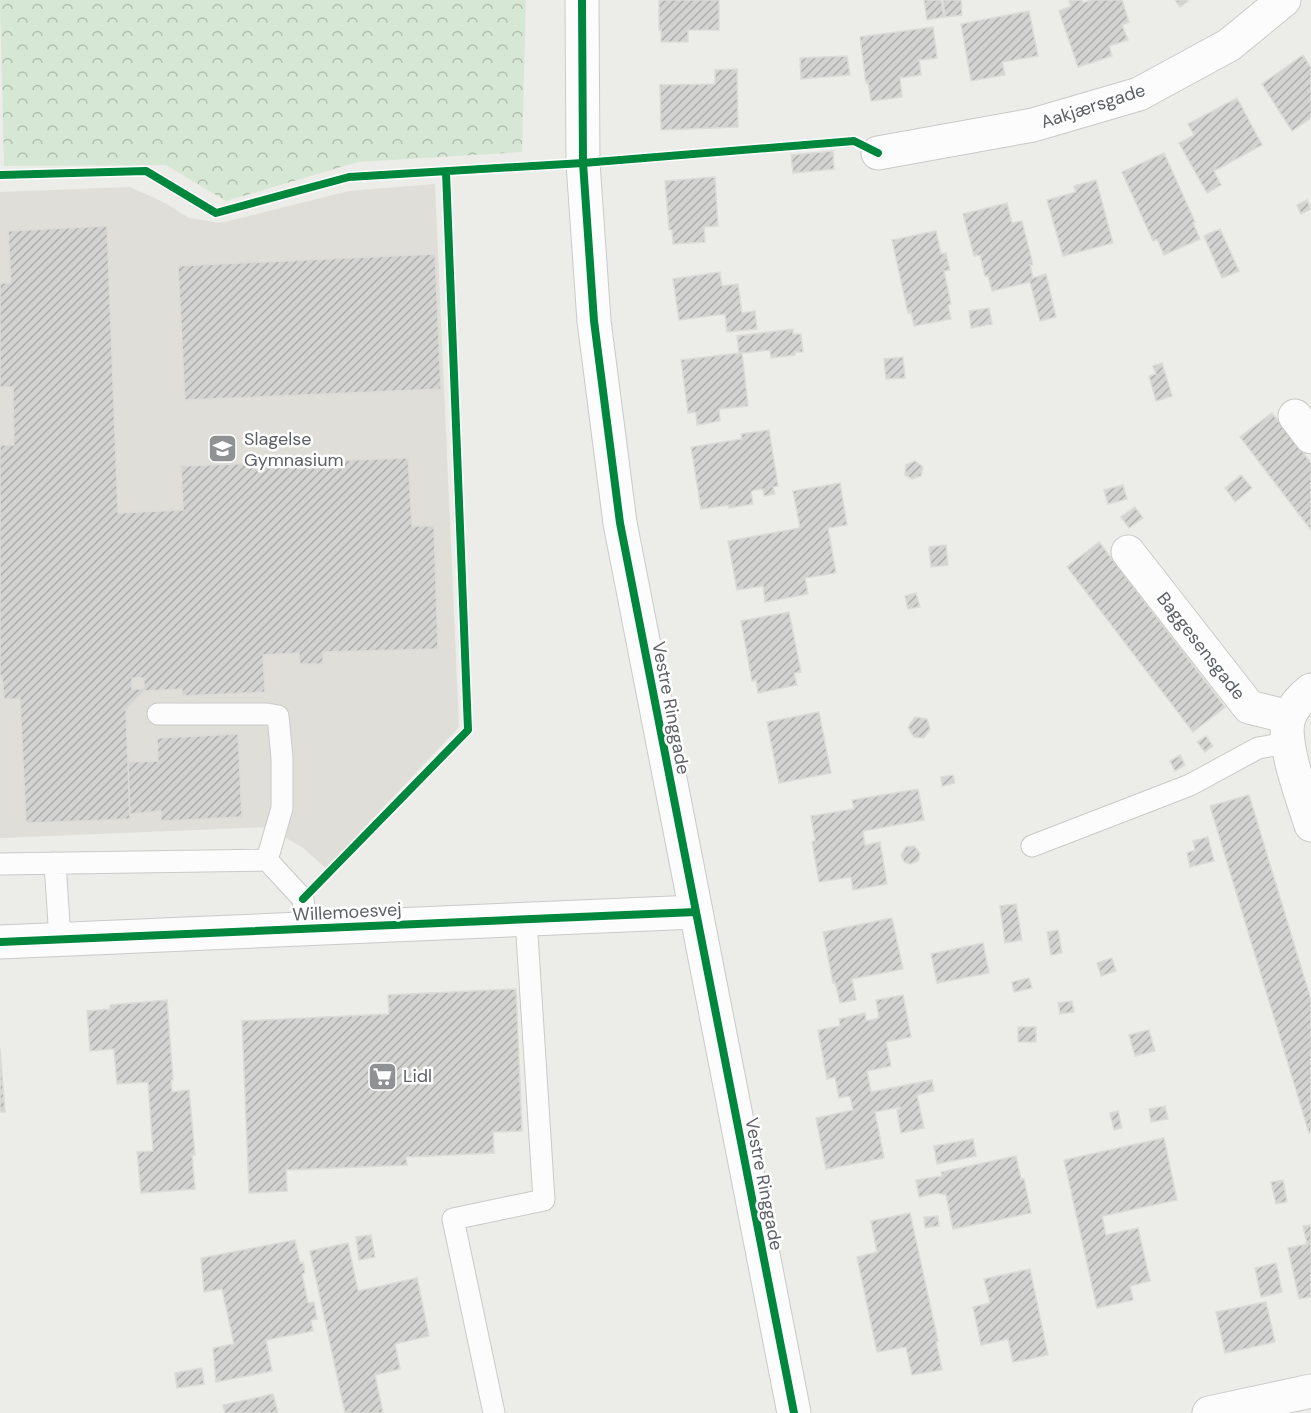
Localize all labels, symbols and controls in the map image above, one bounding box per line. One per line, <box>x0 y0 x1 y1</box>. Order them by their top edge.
street label: Aakjærsgade <box>1038 78 1148 134</box>
place label: Slagelse Gymnasium <box>244 427 344 472</box>
school or university icon: Slagelse Gymnasium <box>207 433 239 465</box>
street label: Baggesensgade <box>1151 587 1251 705</box>
street label: Vestre Ringgade <box>646 640 696 776</box>
street label: Willemoesvej <box>292 897 402 927</box>
supermarket icon: Lidl <box>366 1060 398 1092</box>
place label: Lidl <box>403 1064 432 1088</box>
street label: Vestre Ringgade <box>739 1116 789 1252</box>

